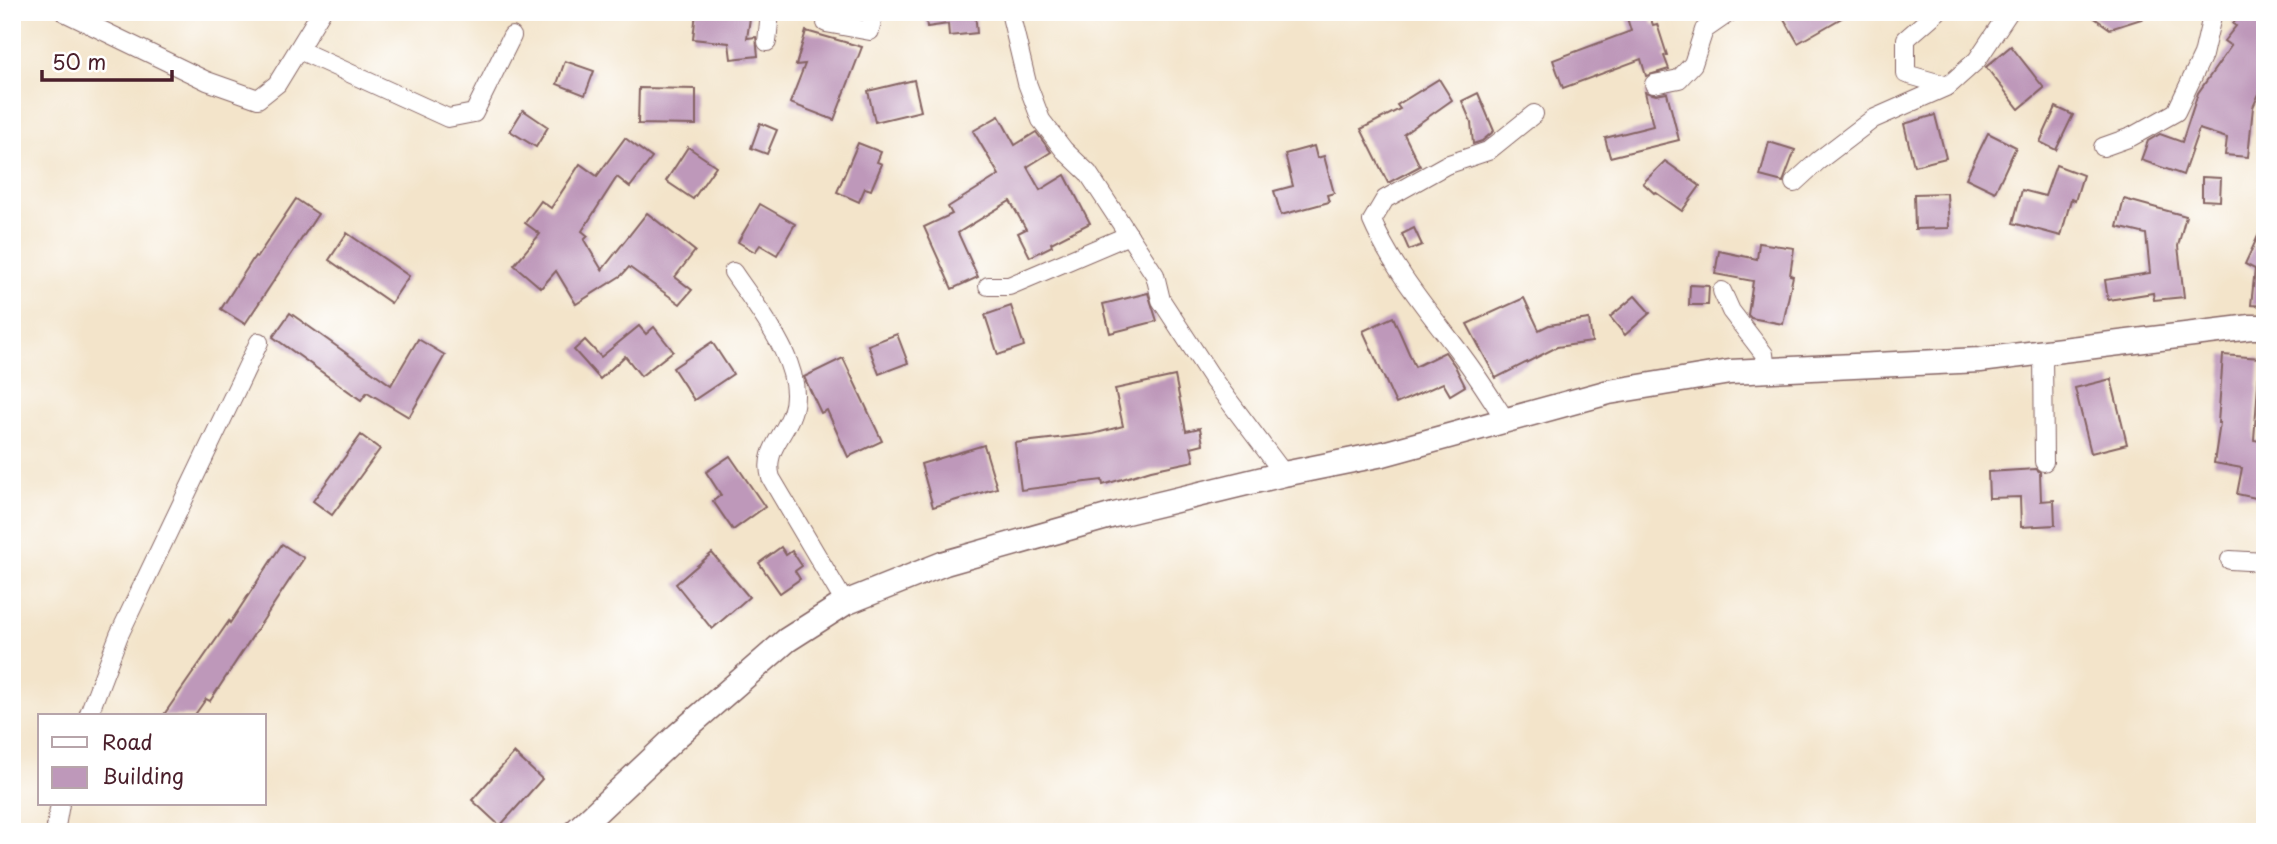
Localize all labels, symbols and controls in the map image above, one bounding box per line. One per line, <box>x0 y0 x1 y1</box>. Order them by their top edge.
scale bar <box>42 38 172 82</box>
text: 50 m <box>52 45 106 77</box>
legend <box>38 714 266 806</box>
text: Road <box>102 725 153 757</box>
text: Building <box>102 759 184 791</box>

